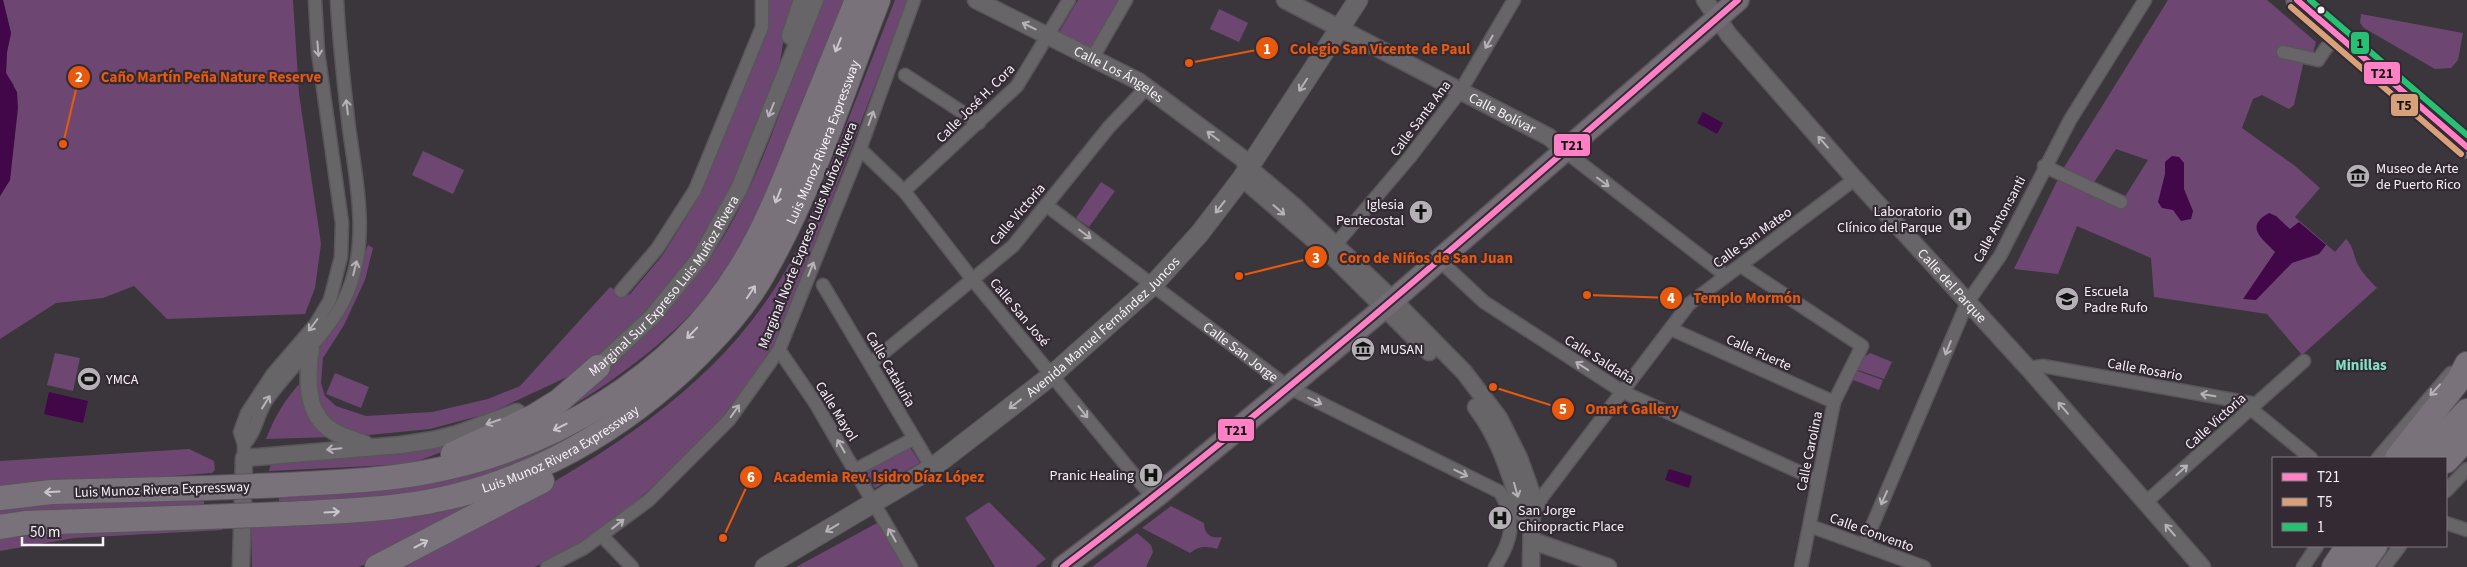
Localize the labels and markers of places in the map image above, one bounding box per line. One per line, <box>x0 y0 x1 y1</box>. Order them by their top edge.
unlabelled marker <box>2316 5 2326 15</box>
callout: Colegio San Vicente de Paul <box>1255 33 1480 63</box>
callout: Caño Martín Peña Nature Reserve <box>66 62 332 92</box>
place label: Museo de Arte de Puerto Rico <box>2376 159 2461 195</box>
museum icon: Museo de Arte de Puerto Rico <box>2345 163 2371 189</box>
place label: Iglesia Pentecostal <box>1336 195 1404 231</box>
church icon: Iglesia Pentecostal <box>1408 199 1434 225</box>
place label: Laboratorio Clínico del Parque <box>1837 202 1942 238</box>
hospital icon: Laboratorio Clínico del Parque <box>1947 206 1973 232</box>
callout: Coro de Niños de San Juan <box>1304 242 1523 272</box>
place label: Escuela Padre Rufo <box>2084 282 2148 318</box>
callout: Templo Mormón <box>1658 283 1811 313</box>
school or university icon: Escuela Padre Rufo <box>2054 286 2080 312</box>
museum icon: MUSAN <box>1350 336 1376 362</box>
place label: MUSAN <box>1380 340 1423 360</box>
sports icon: YMCA <box>76 366 102 392</box>
place label: YMCA <box>105 370 139 390</box>
callout: Omart Gallery <box>1550 394 1689 424</box>
callout: Academia Rev. Isidro Díaz López <box>739 462 994 492</box>
hospital icon: Pranic Healing <box>1138 462 1164 488</box>
place label: Pranic Healing <box>1050 466 1134 486</box>
place label: San Jorge Chiropractic Place <box>1518 501 1624 537</box>
hospital icon: San Jorge Chiropractic Place <box>1487 505 1513 531</box>

